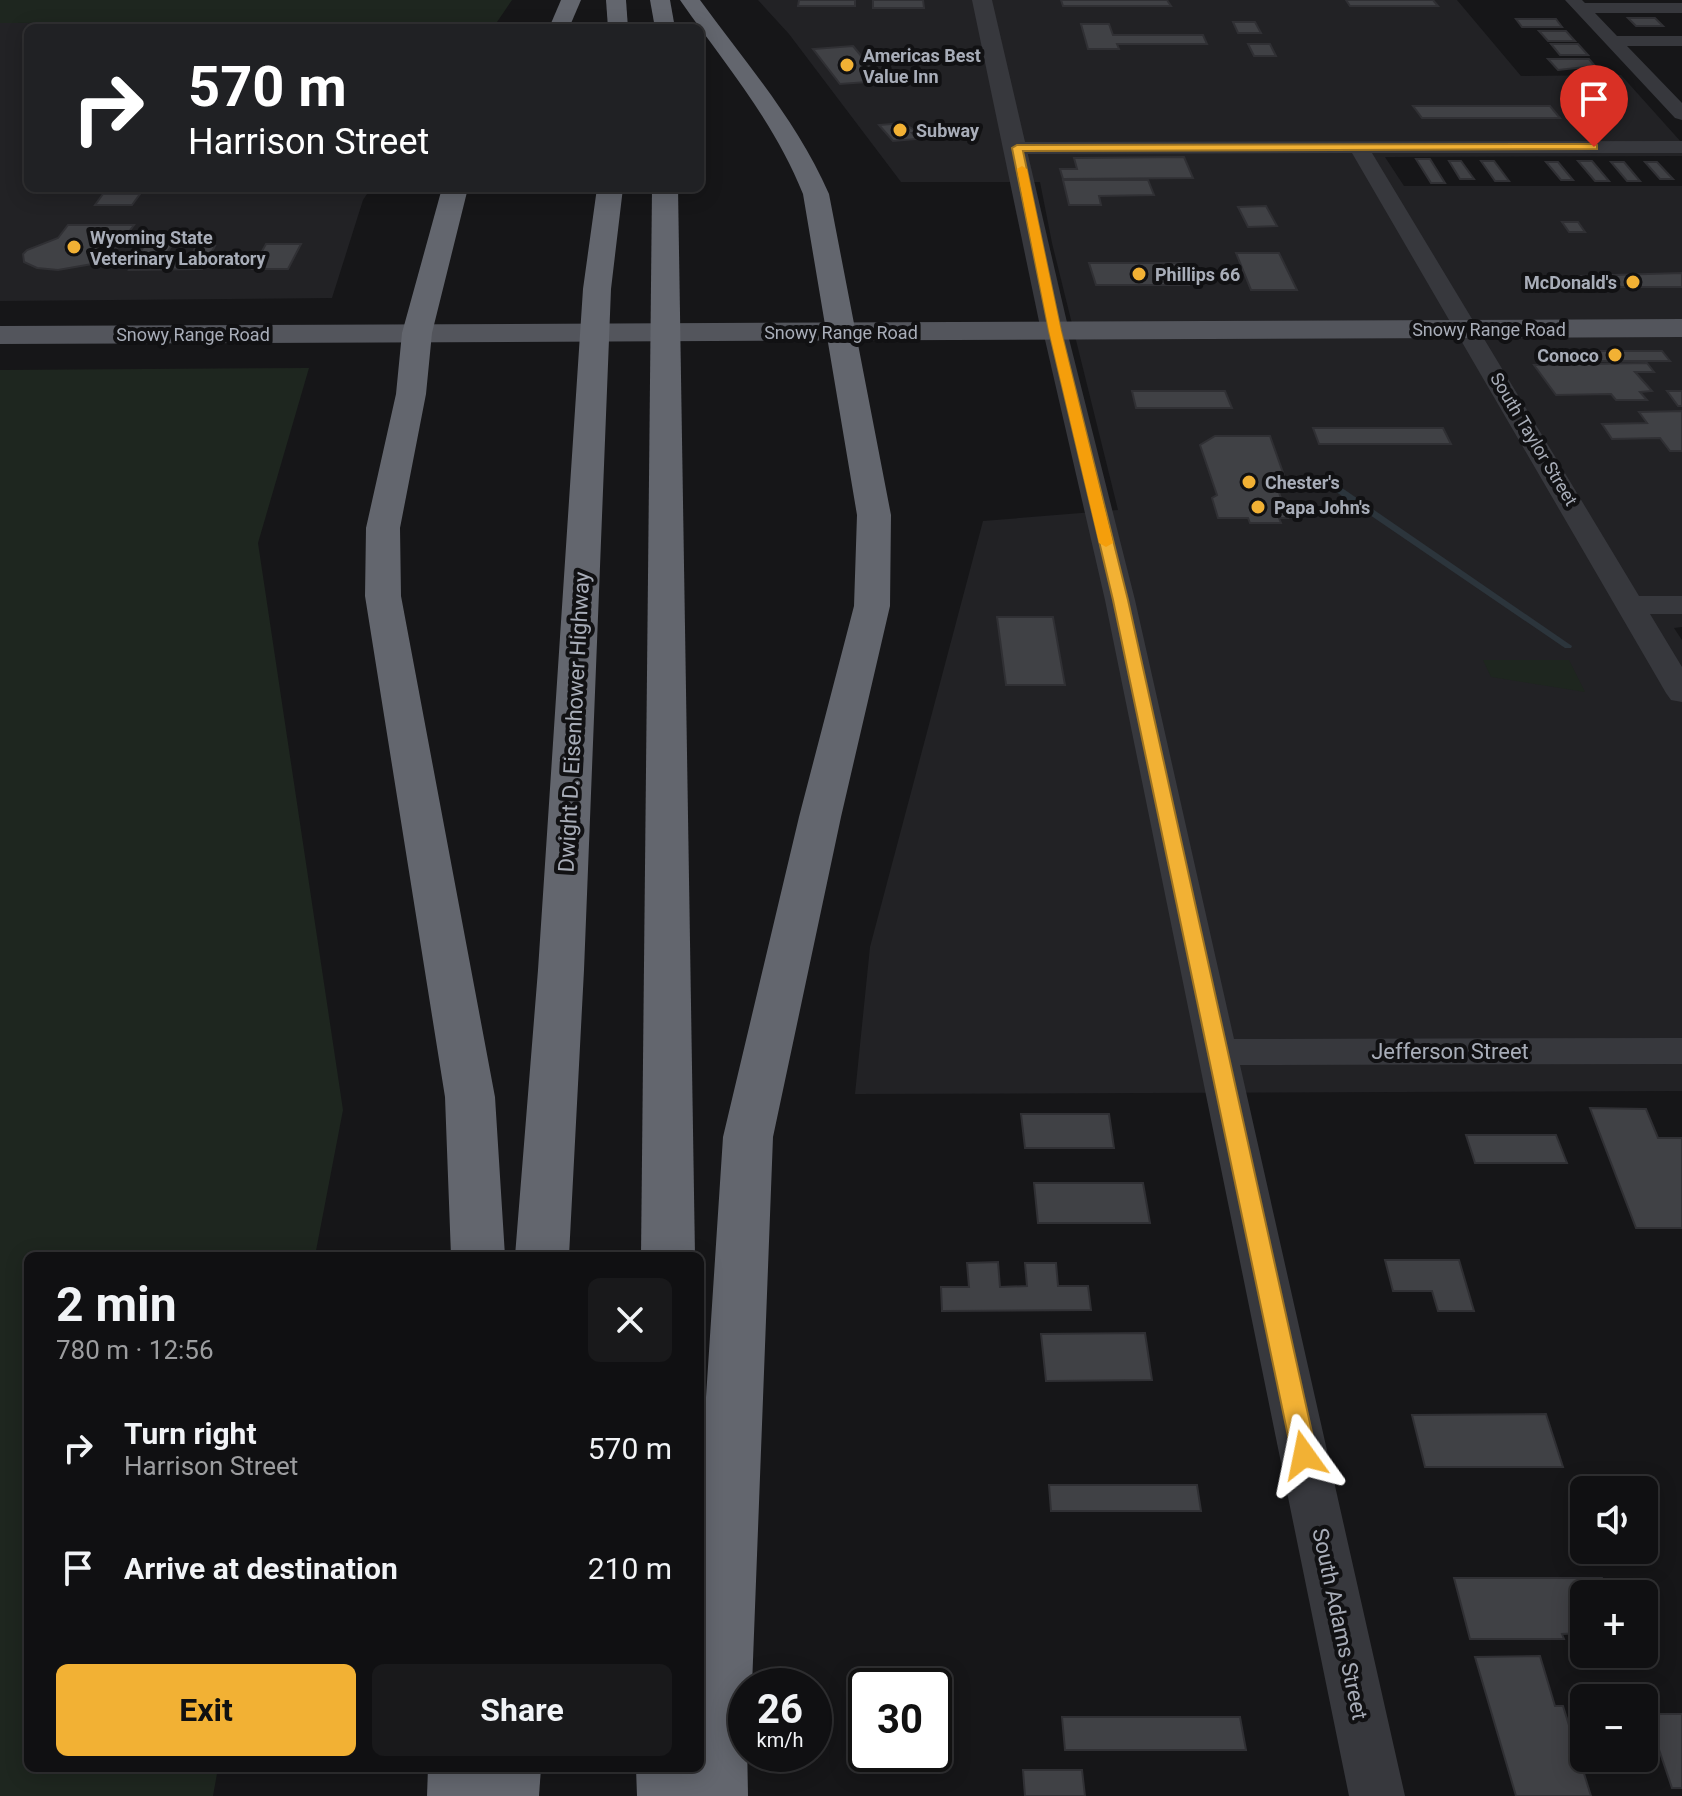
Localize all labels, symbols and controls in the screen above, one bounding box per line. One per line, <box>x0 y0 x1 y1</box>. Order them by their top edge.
place label: Americas Best Value Inn <box>863 45 981 87</box>
text: 570 m <box>188 54 347 120</box>
icon: right <box>56 56 160 160</box>
marker: Americas Best Value Inn <box>838 56 856 74</box>
pin <box>1560 65 1628 147</box>
icon: arrive <box>1572 77 1616 121</box>
place label: Subway <box>916 120 980 141</box>
text: Harrison Street <box>188 121 429 163</box>
marker: Subway <box>891 121 909 139</box>
place label: Wyoming State Veterinary Laboratory <box>90 227 267 269</box>
marker: Wyoming State Veterinary Laboratory <box>65 238 83 256</box>
place label: Phillips 66 <box>1155 264 1240 285</box>
marker: Phillips 66 <box>1130 265 1148 283</box>
place label: McDonald's <box>1524 272 1617 293</box>
marker: McDonald's <box>1624 273 1642 291</box>
street label: Snowy Range Road <box>1412 319 1566 340</box>
street label: Snowy Range Road <box>764 322 918 343</box>
street label: Snowy Range Road <box>116 324 270 345</box>
place label: Conoco <box>1537 345 1599 366</box>
marker: Conoco <box>1606 346 1624 364</box>
street label: South Taylor Street <box>1486 369 1582 509</box>
place label: Chester's <box>1265 472 1340 493</box>
marker: Chester's <box>1240 473 1258 491</box>
place label: Papa John's <box>1274 497 1370 518</box>
marker: Papa John's <box>1249 498 1267 516</box>
street label: Dwight D. Eisenhower Highway <box>554 570 594 873</box>
street label: Jefferson Street <box>1371 1039 1529 1064</box>
text: 2 min <box>56 1276 177 1333</box>
button: close <box>588 1278 672 1362</box>
text: 780 m · 12:56 <box>56 1335 214 1365</box>
position arrow <box>1262 1413 1346 1497</box>
text: Turn right <box>124 1416 257 1451</box>
icon: right <box>56 1426 100 1470</box>
text: 570 m <box>588 1431 672 1466</box>
text: Harrison Street <box>124 1451 298 1481</box>
map controls <box>1570 1476 1658 1772</box>
button: sound <box>1570 1476 1658 1564</box>
street label: South Adams Street <box>1307 1526 1373 1722</box>
icon: arrive <box>56 1546 100 1590</box>
text: Arrive at destination <box>124 1551 398 1586</box>
text: 210 m <box>588 1551 672 1586</box>
button: + <box>1570 1580 1658 1668</box>
button: Exit <box>56 1664 356 1756</box>
button: Share <box>372 1664 672 1756</box>
speed limit sign: 30 <box>848 1668 952 1772</box>
button: − <box>1570 1684 1658 1772</box>
text: 26 <box>757 1686 803 1733</box>
text: km/h <box>757 1728 803 1752</box>

